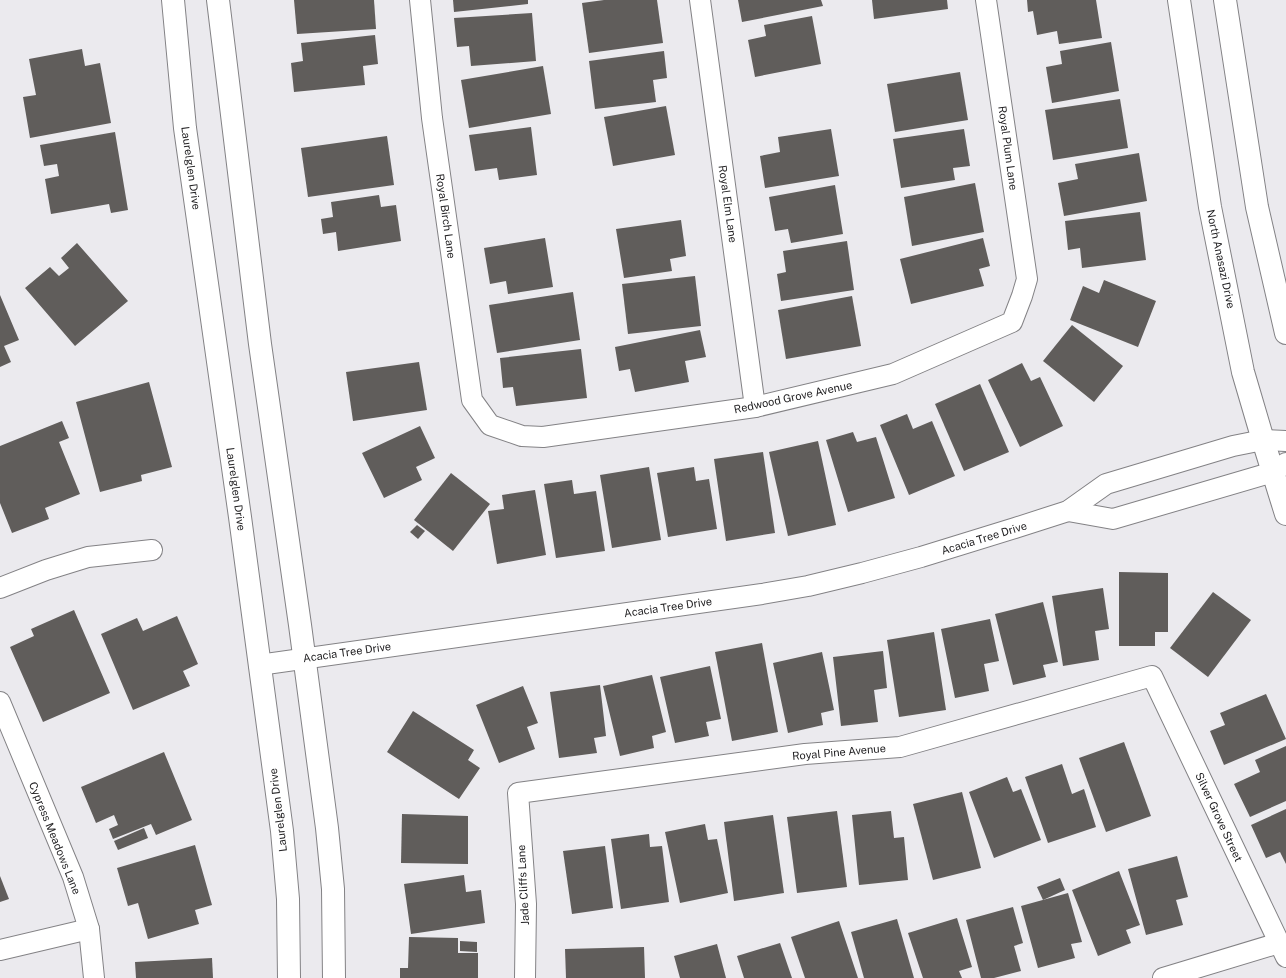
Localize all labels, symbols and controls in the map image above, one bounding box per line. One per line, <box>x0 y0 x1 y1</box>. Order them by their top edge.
street label: Royal Plum Lane <box>996 105 1020 191</box>
street label: Laurelglen Drive <box>179 126 203 210</box>
street label: Royal Elm Lane <box>717 164 739 244</box>
street label: Royal Birch Lane <box>434 173 458 259</box>
street label: North Anasazi Drive <box>1205 209 1237 309</box>
street label: Redwood Grove Avenue <box>733 379 853 415</box>
street label: Laurelglen Drive <box>224 447 248 531</box>
street label: Acacia Tree Drive <box>940 519 1028 557</box>
street label: Acacia Tree Drive <box>623 595 713 619</box>
street label: Acacia Tree Drive <box>302 640 392 664</box>
street label: Royal Pine Avenue <box>792 742 886 762</box>
street label: Laurelglen Drive <box>267 768 289 852</box>
street label: Silver Grove Street <box>1193 771 1245 863</box>
street label: Cypress Meadows Lane <box>27 780 83 896</box>
street label: Jade Cliffs Lane <box>515 844 531 926</box>

